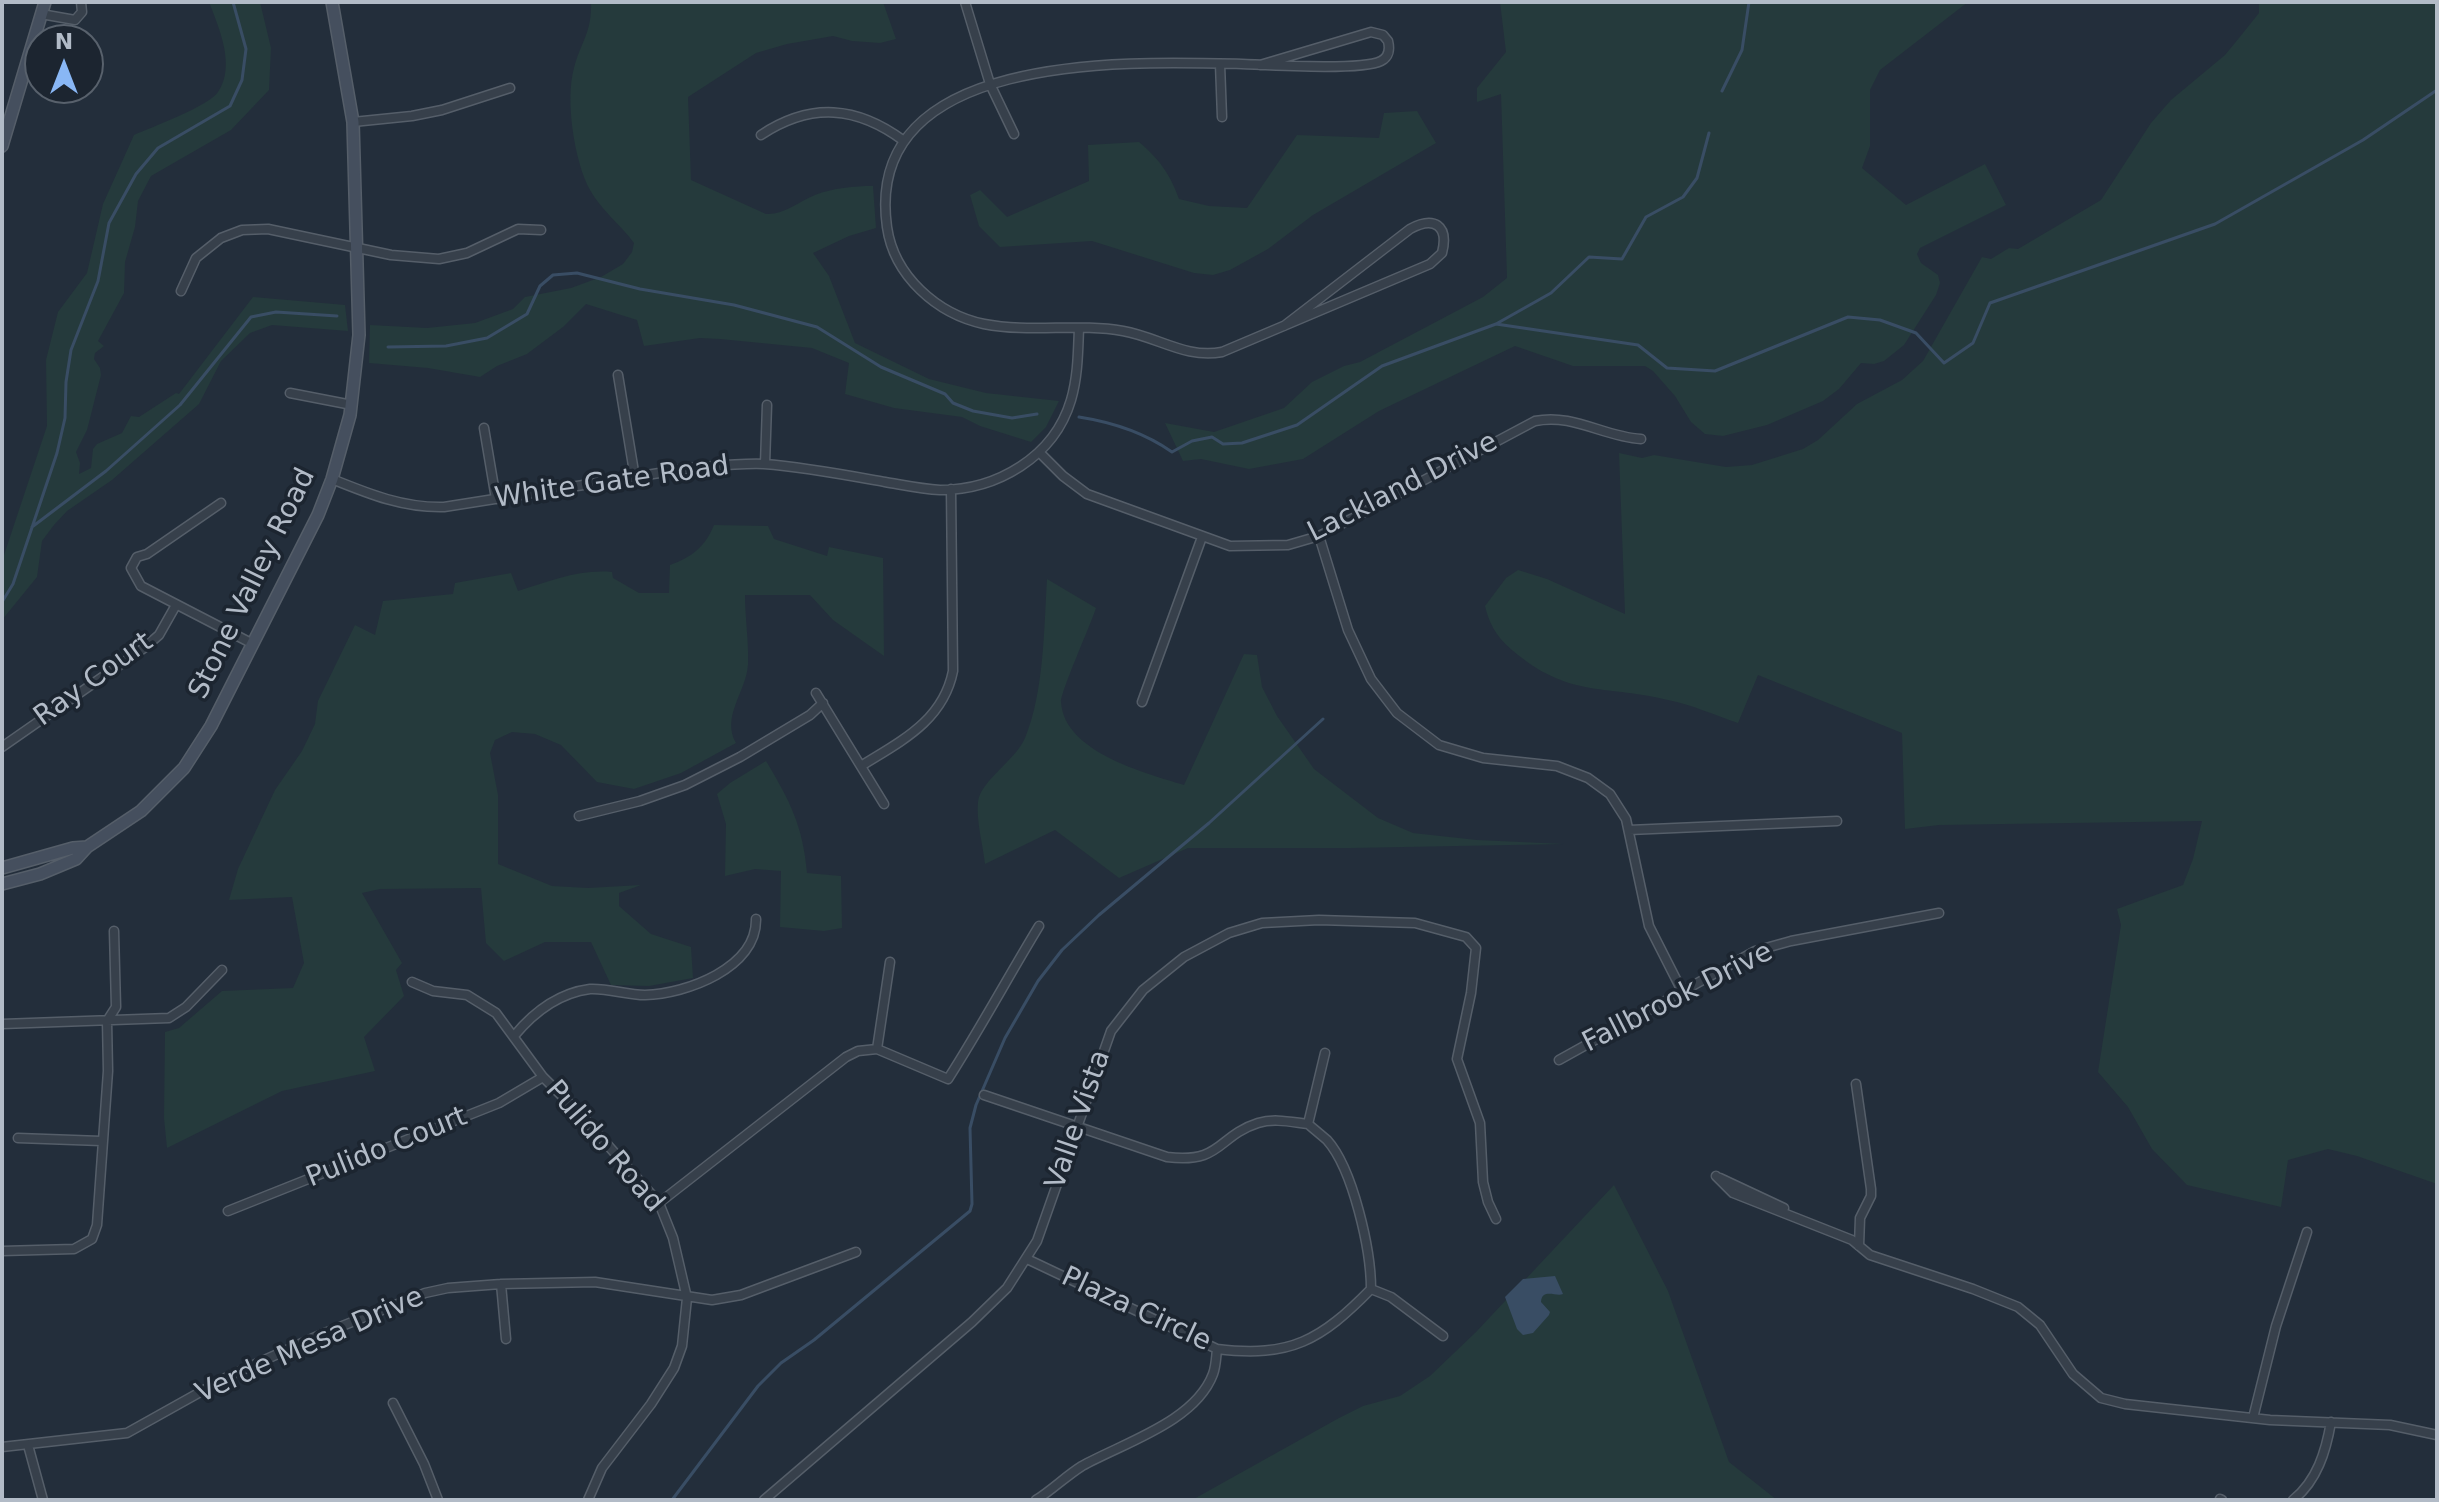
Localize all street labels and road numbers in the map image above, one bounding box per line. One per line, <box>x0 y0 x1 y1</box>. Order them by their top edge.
street label: Lackland Drive <box>1303 426 1503 550</box>
street label: White Gate Road <box>493 450 731 516</box>
street label: Stone Valley Road <box>183 463 323 705</box>
street label: Ray Court <box>28 626 160 734</box>
street label: Fallbrook Drive <box>1577 936 1779 1060</box>
street label: Valle Vista <box>1040 1046 1118 1194</box>
street label: Pulido Road <box>538 1074 670 1220</box>
street label: Pulido Court <box>302 1101 472 1195</box>
street label: Plaza Circle <box>1056 1261 1216 1359</box>
street label: Verde Mesa Drive <box>191 1281 429 1411</box>

